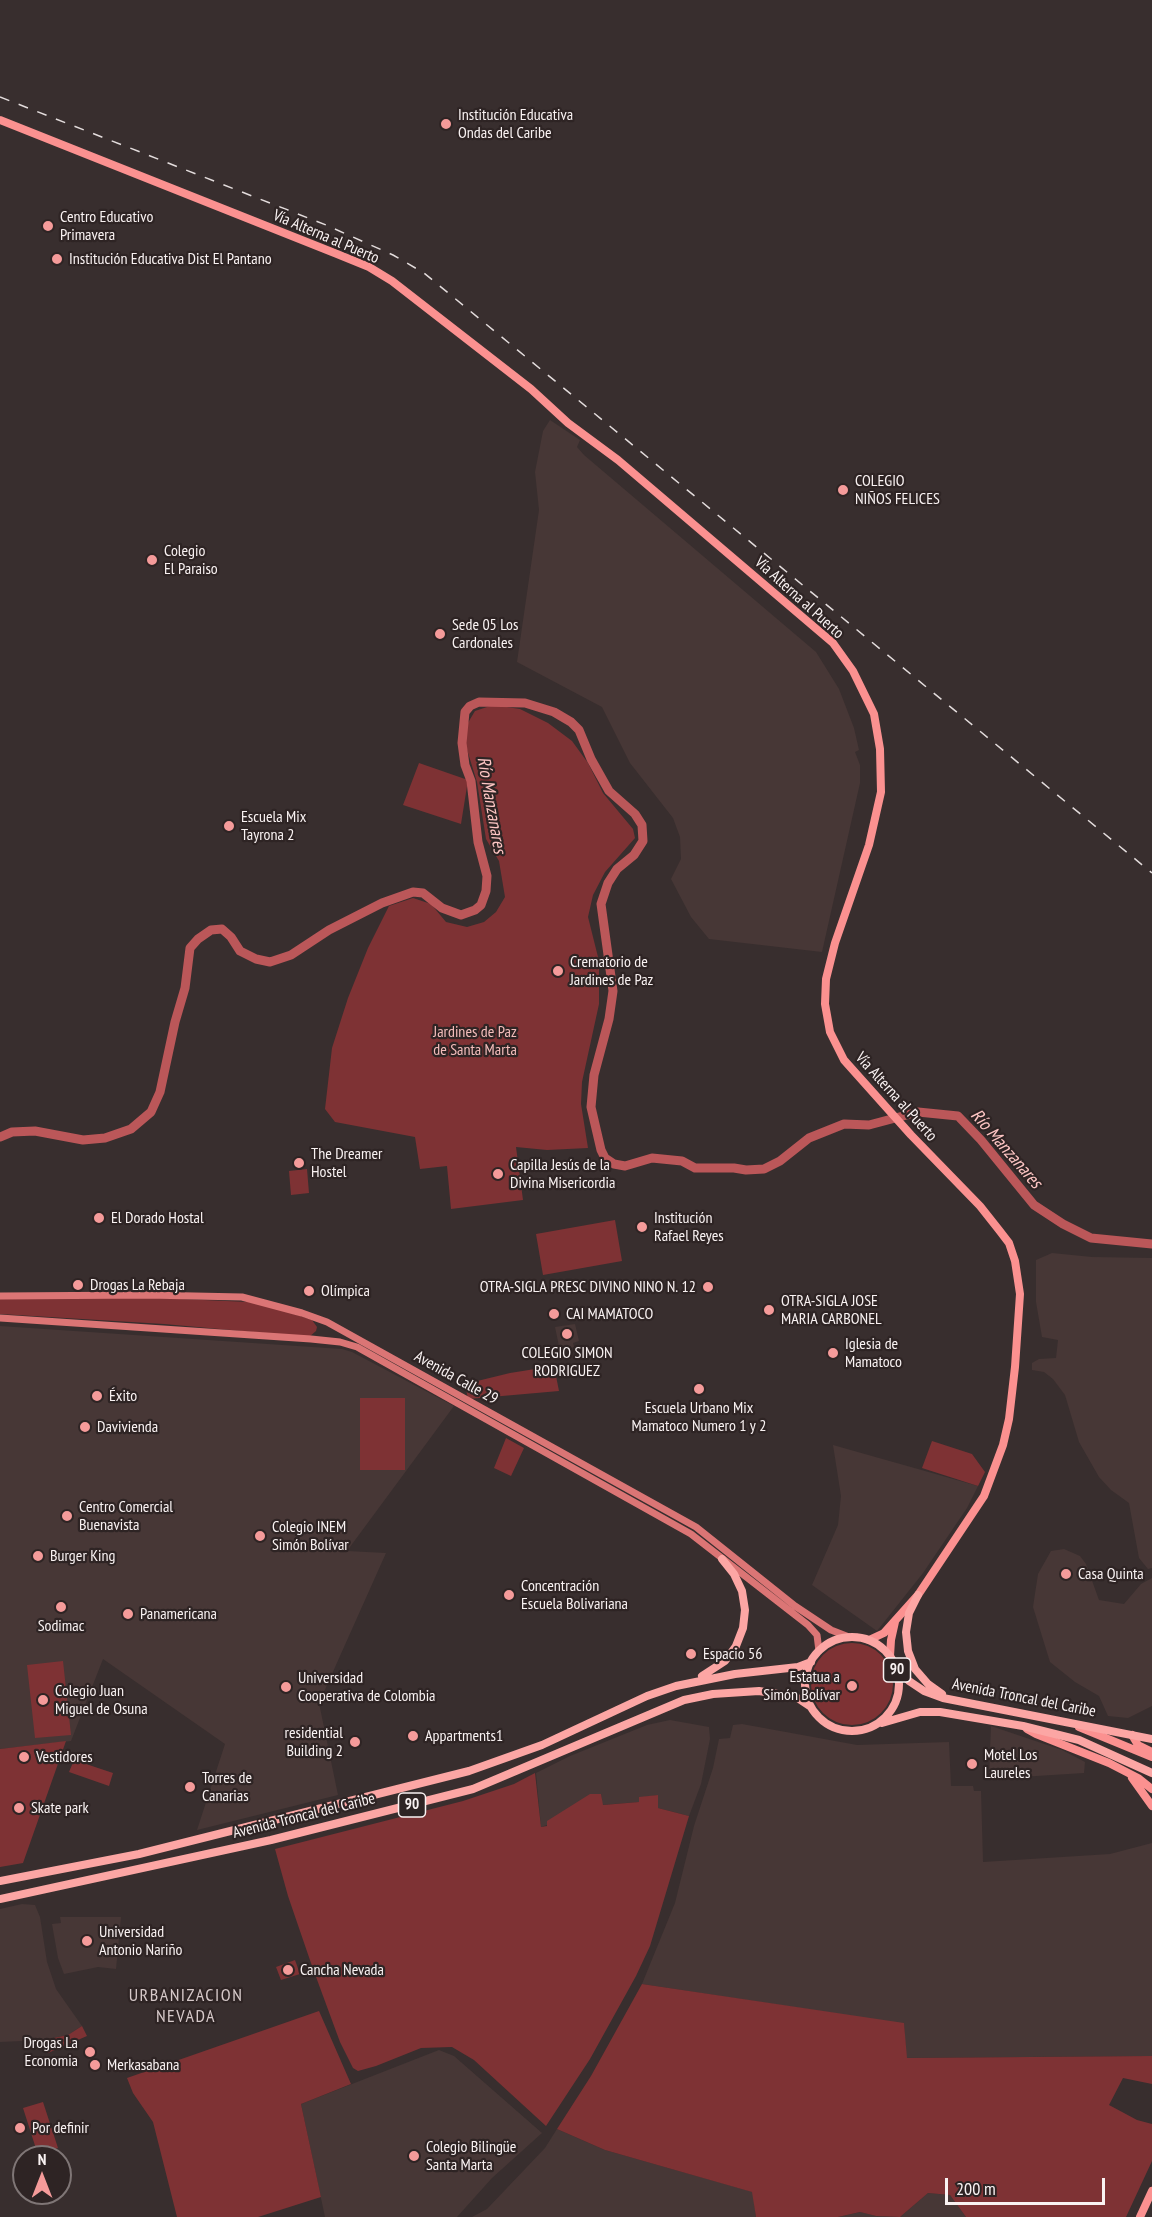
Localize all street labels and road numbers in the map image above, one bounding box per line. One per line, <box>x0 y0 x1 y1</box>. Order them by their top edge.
street label: Vía Alterna al Puerto <box>270 206 382 268</box>
street label: Vía Alterna al Puerto <box>750 553 848 643</box>
street label: Vía Alterna al Puerto <box>851 1048 941 1146</box>
street label: Avenida Calle 29 <box>411 1347 501 1409</box>
road number: 90 <box>884 1658 910 1682</box>
street label: Avenida Troncal del Caribe <box>951 1675 1097 1721</box>
street label: Avenida Troncal del Caribe <box>231 1789 377 1843</box>
road number: 90 <box>398 1793 426 1817</box>

